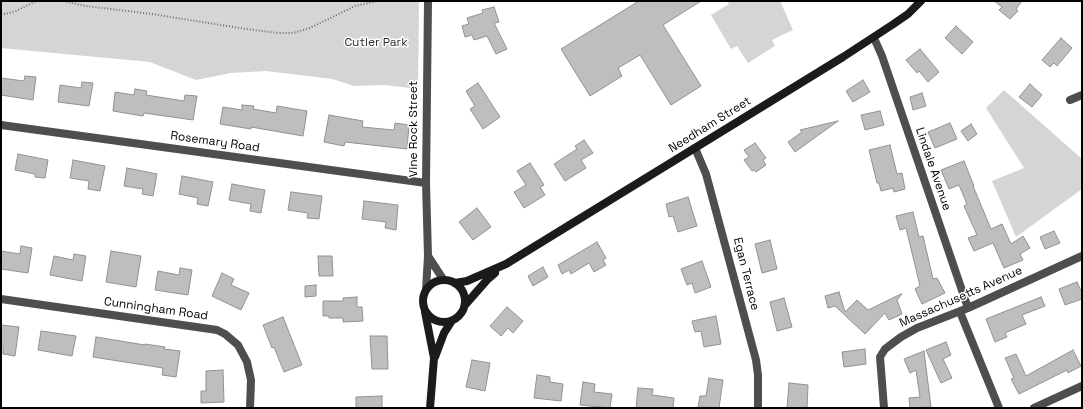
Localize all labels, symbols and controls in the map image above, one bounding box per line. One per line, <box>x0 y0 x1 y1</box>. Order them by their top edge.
park label: Cutler Park <box>344 36 408 50</box>
street label: Vine Rock Street <box>407 81 421 177</box>
street label: Needham Street <box>666 94 754 156</box>
street label: Lindale Avenue <box>912 126 954 212</box>
street label: Rosemary Road <box>169 129 261 155</box>
street label: Egan Terrace <box>730 236 762 312</box>
street label: Massachusetts Avenue <box>897 263 1025 331</box>
street label: Cunningham Road <box>103 295 209 323</box>

